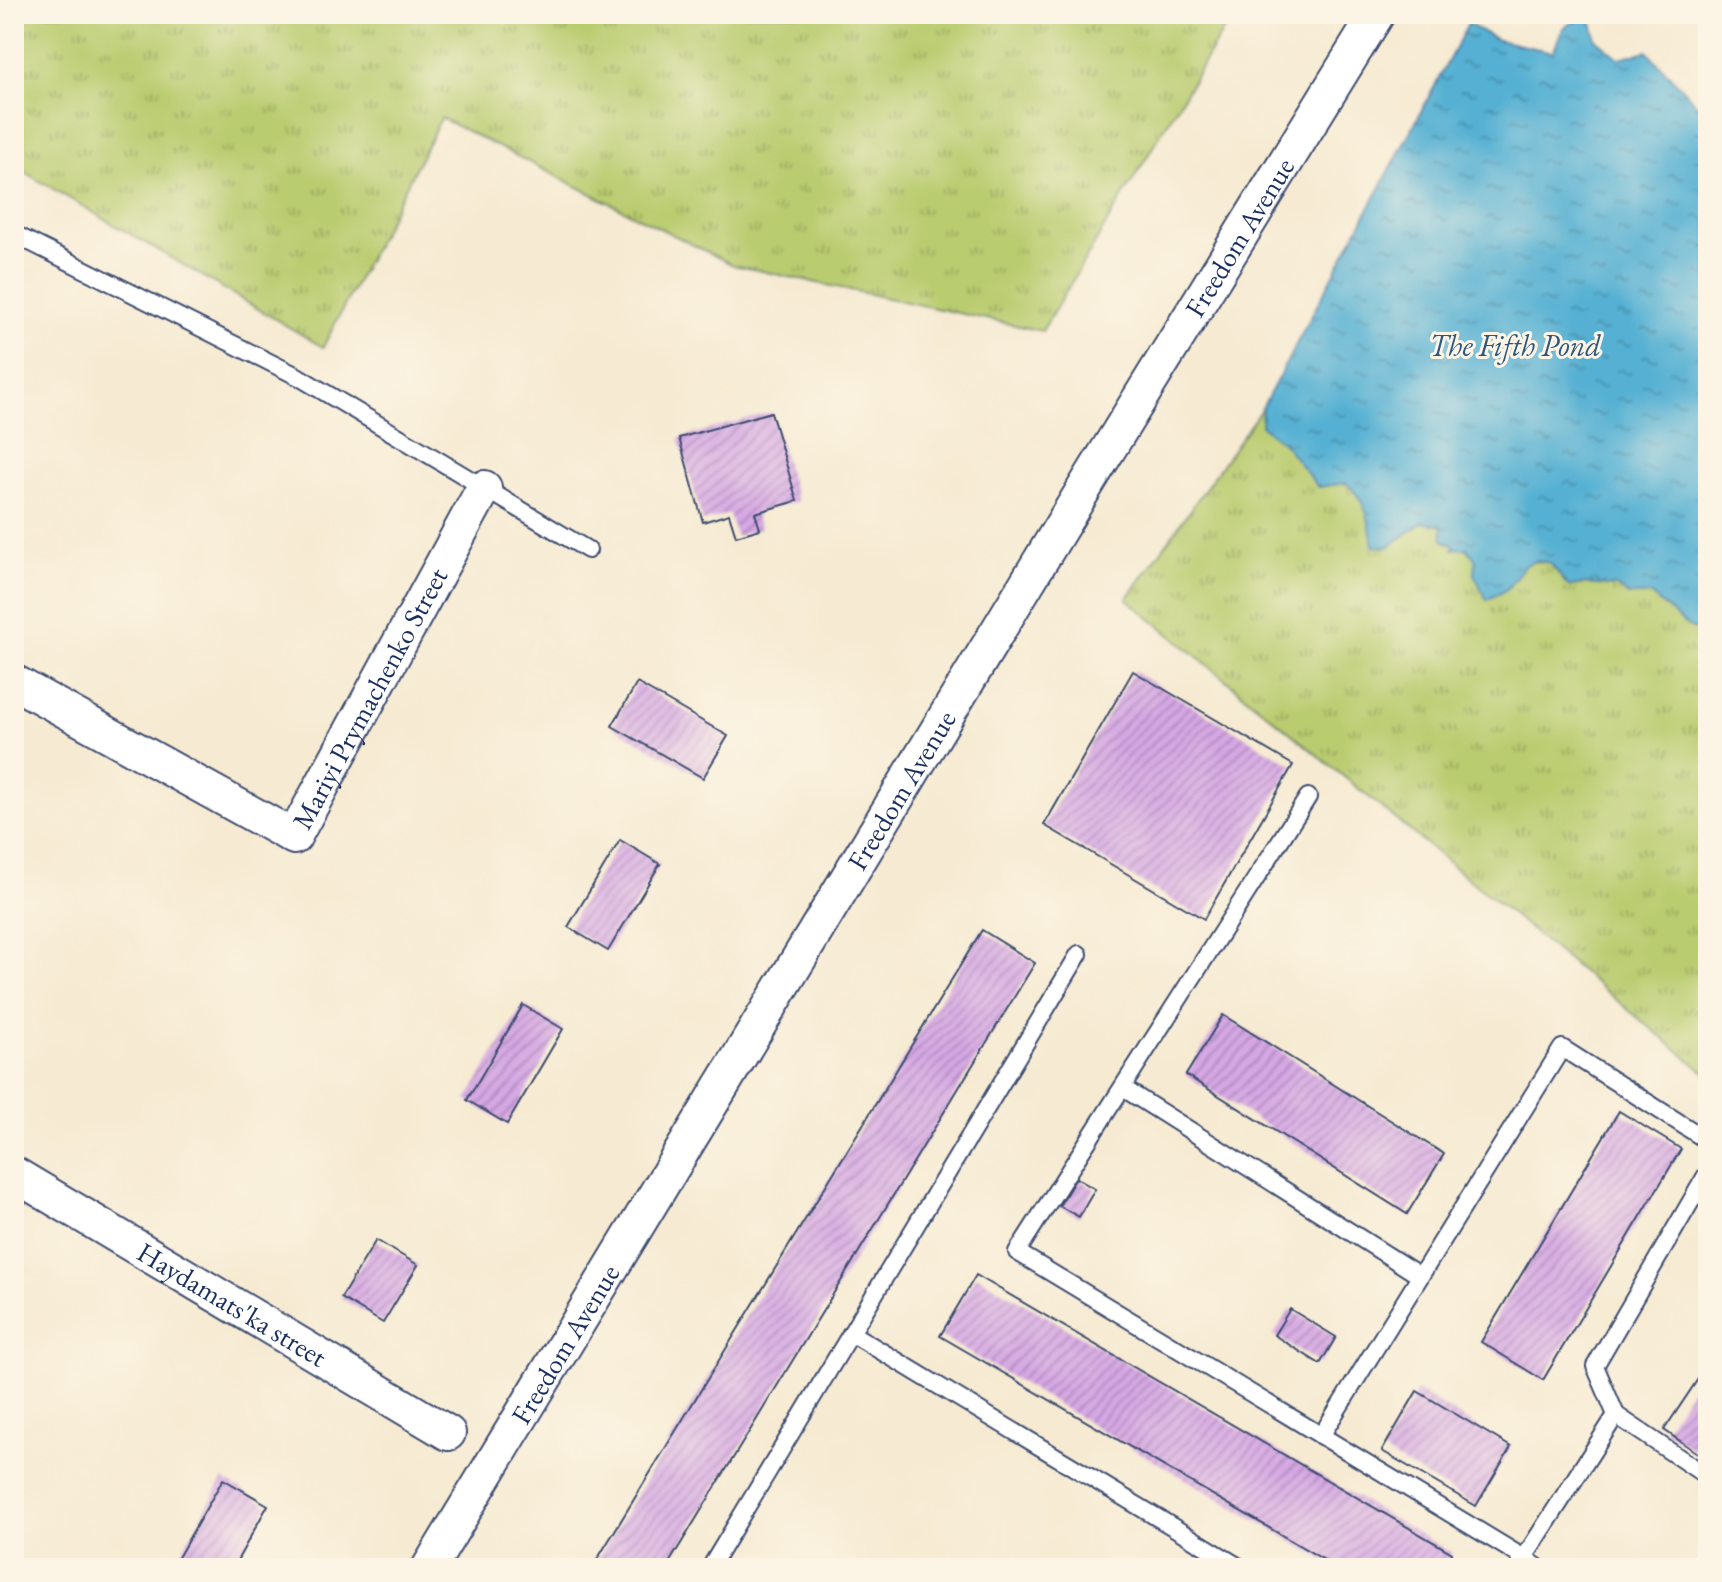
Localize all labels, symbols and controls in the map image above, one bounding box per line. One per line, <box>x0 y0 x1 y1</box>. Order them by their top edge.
street label: Freedom Avenue <box>1176 151 1302 324</box>
water label: The Fifth Pond <box>1429 326 1601 365</box>
street label: Mariyi Prymachenko Street <box>284 561 455 835</box>
street label: Freedom Avenue <box>839 703 964 877</box>
street label: Haydamats'ka street <box>131 1234 334 1375</box>
street label: Freedom Avenue <box>503 1257 627 1431</box>

